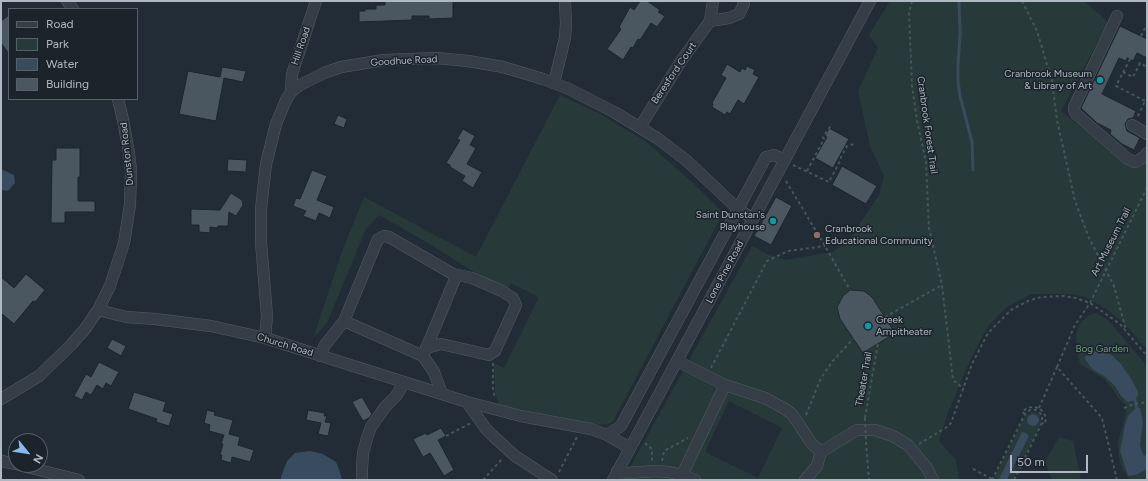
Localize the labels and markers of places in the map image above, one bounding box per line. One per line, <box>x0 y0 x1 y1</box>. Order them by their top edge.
place label: Cranbrook Museum & Library of Art <box>1004 68 1092 92</box>
marker: Cranbrook Museum & Library of Art <box>1095 75 1105 85</box>
place label: Saint Dunstan's Playhouse <box>696 209 765 232</box>
marker: Saint Dunstan's Playhouse <box>768 216 778 226</box>
place label: Cranbrook Educational Community <box>825 223 933 246</box>
marker: Cranbrook Educational Community <box>812 230 822 240</box>
place label: Greek Ampitheater <box>876 314 932 338</box>
marker: Greek Ampitheater <box>863 321 873 331</box>

